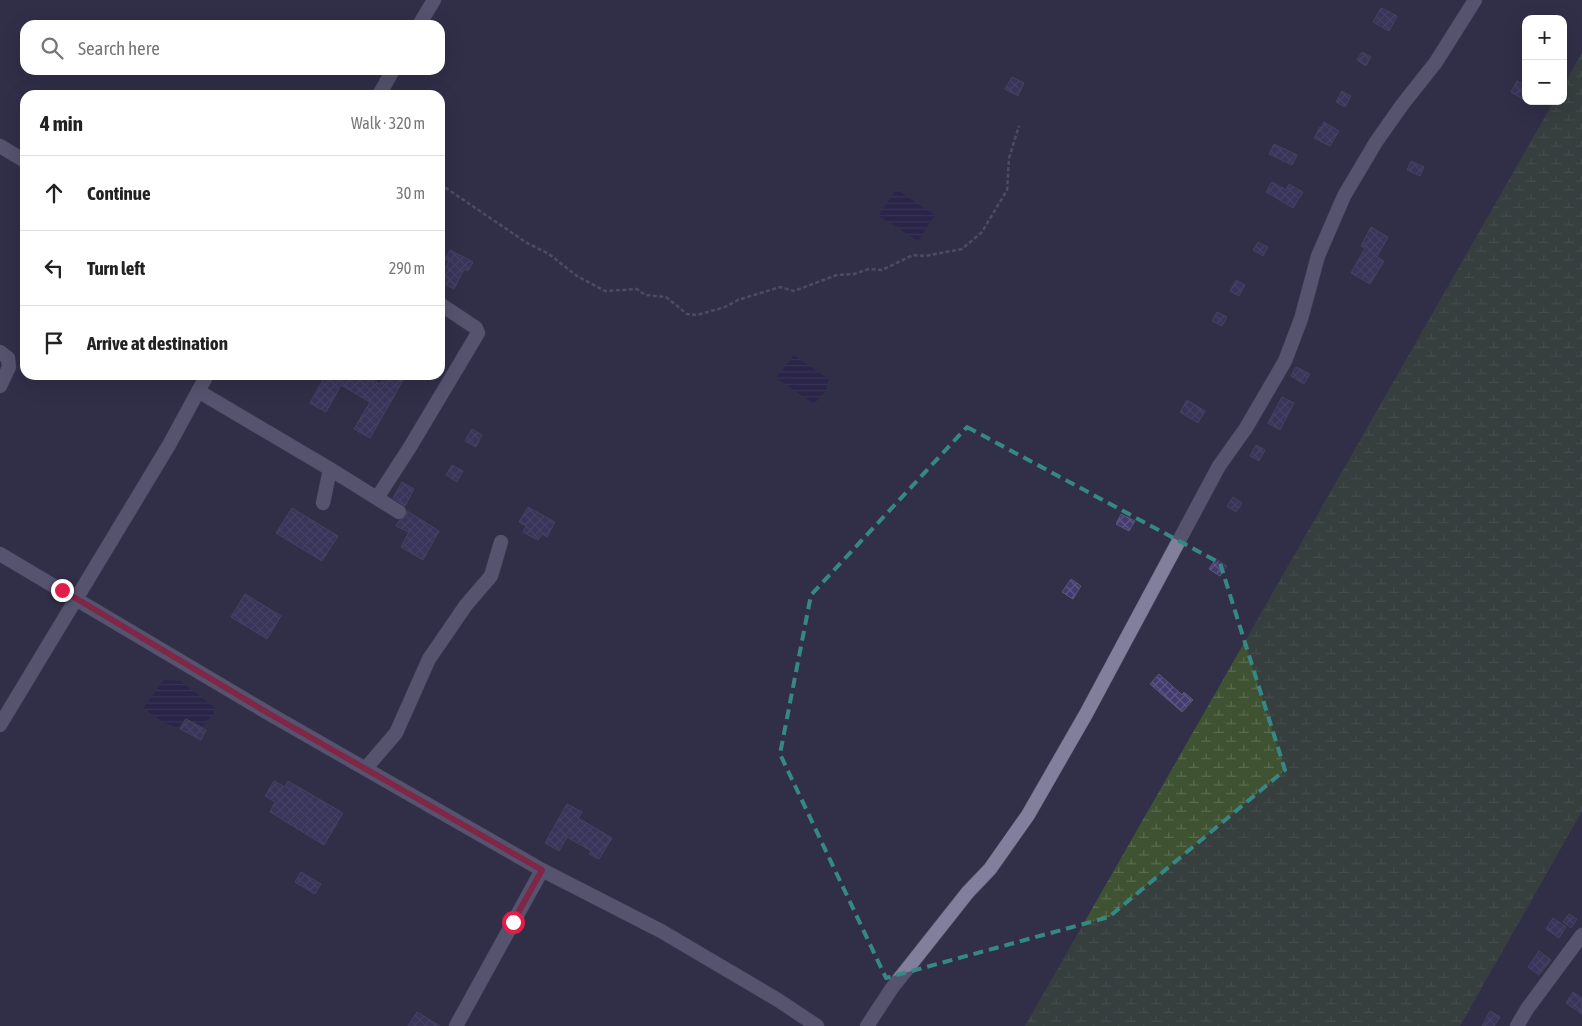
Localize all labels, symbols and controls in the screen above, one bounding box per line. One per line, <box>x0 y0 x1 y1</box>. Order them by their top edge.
map controls <box>1522 15 1567 105</box>
button: + <box>1522 15 1567 60</box>
search box <box>20 20 445 75</box>
icon: search <box>38 34 66 62</box>
text: Search here <box>78 37 160 59</box>
button: − <box>1522 60 1567 105</box>
text: 4 min <box>40 111 83 135</box>
text: Walk · 320 m <box>351 114 425 132</box>
icon: ahead <box>40 179 68 207</box>
text: Continue <box>87 182 151 204</box>
text: 30 m <box>396 184 425 202</box>
icon: left <box>40 254 68 282</box>
text: Turn left <box>87 257 145 279</box>
text: 290 m <box>389 259 425 277</box>
icon: arrive <box>40 329 68 357</box>
text: Arrive at destination <box>87 332 228 354</box>
route end <box>51 579 74 602</box>
route start <box>502 911 525 934</box>

